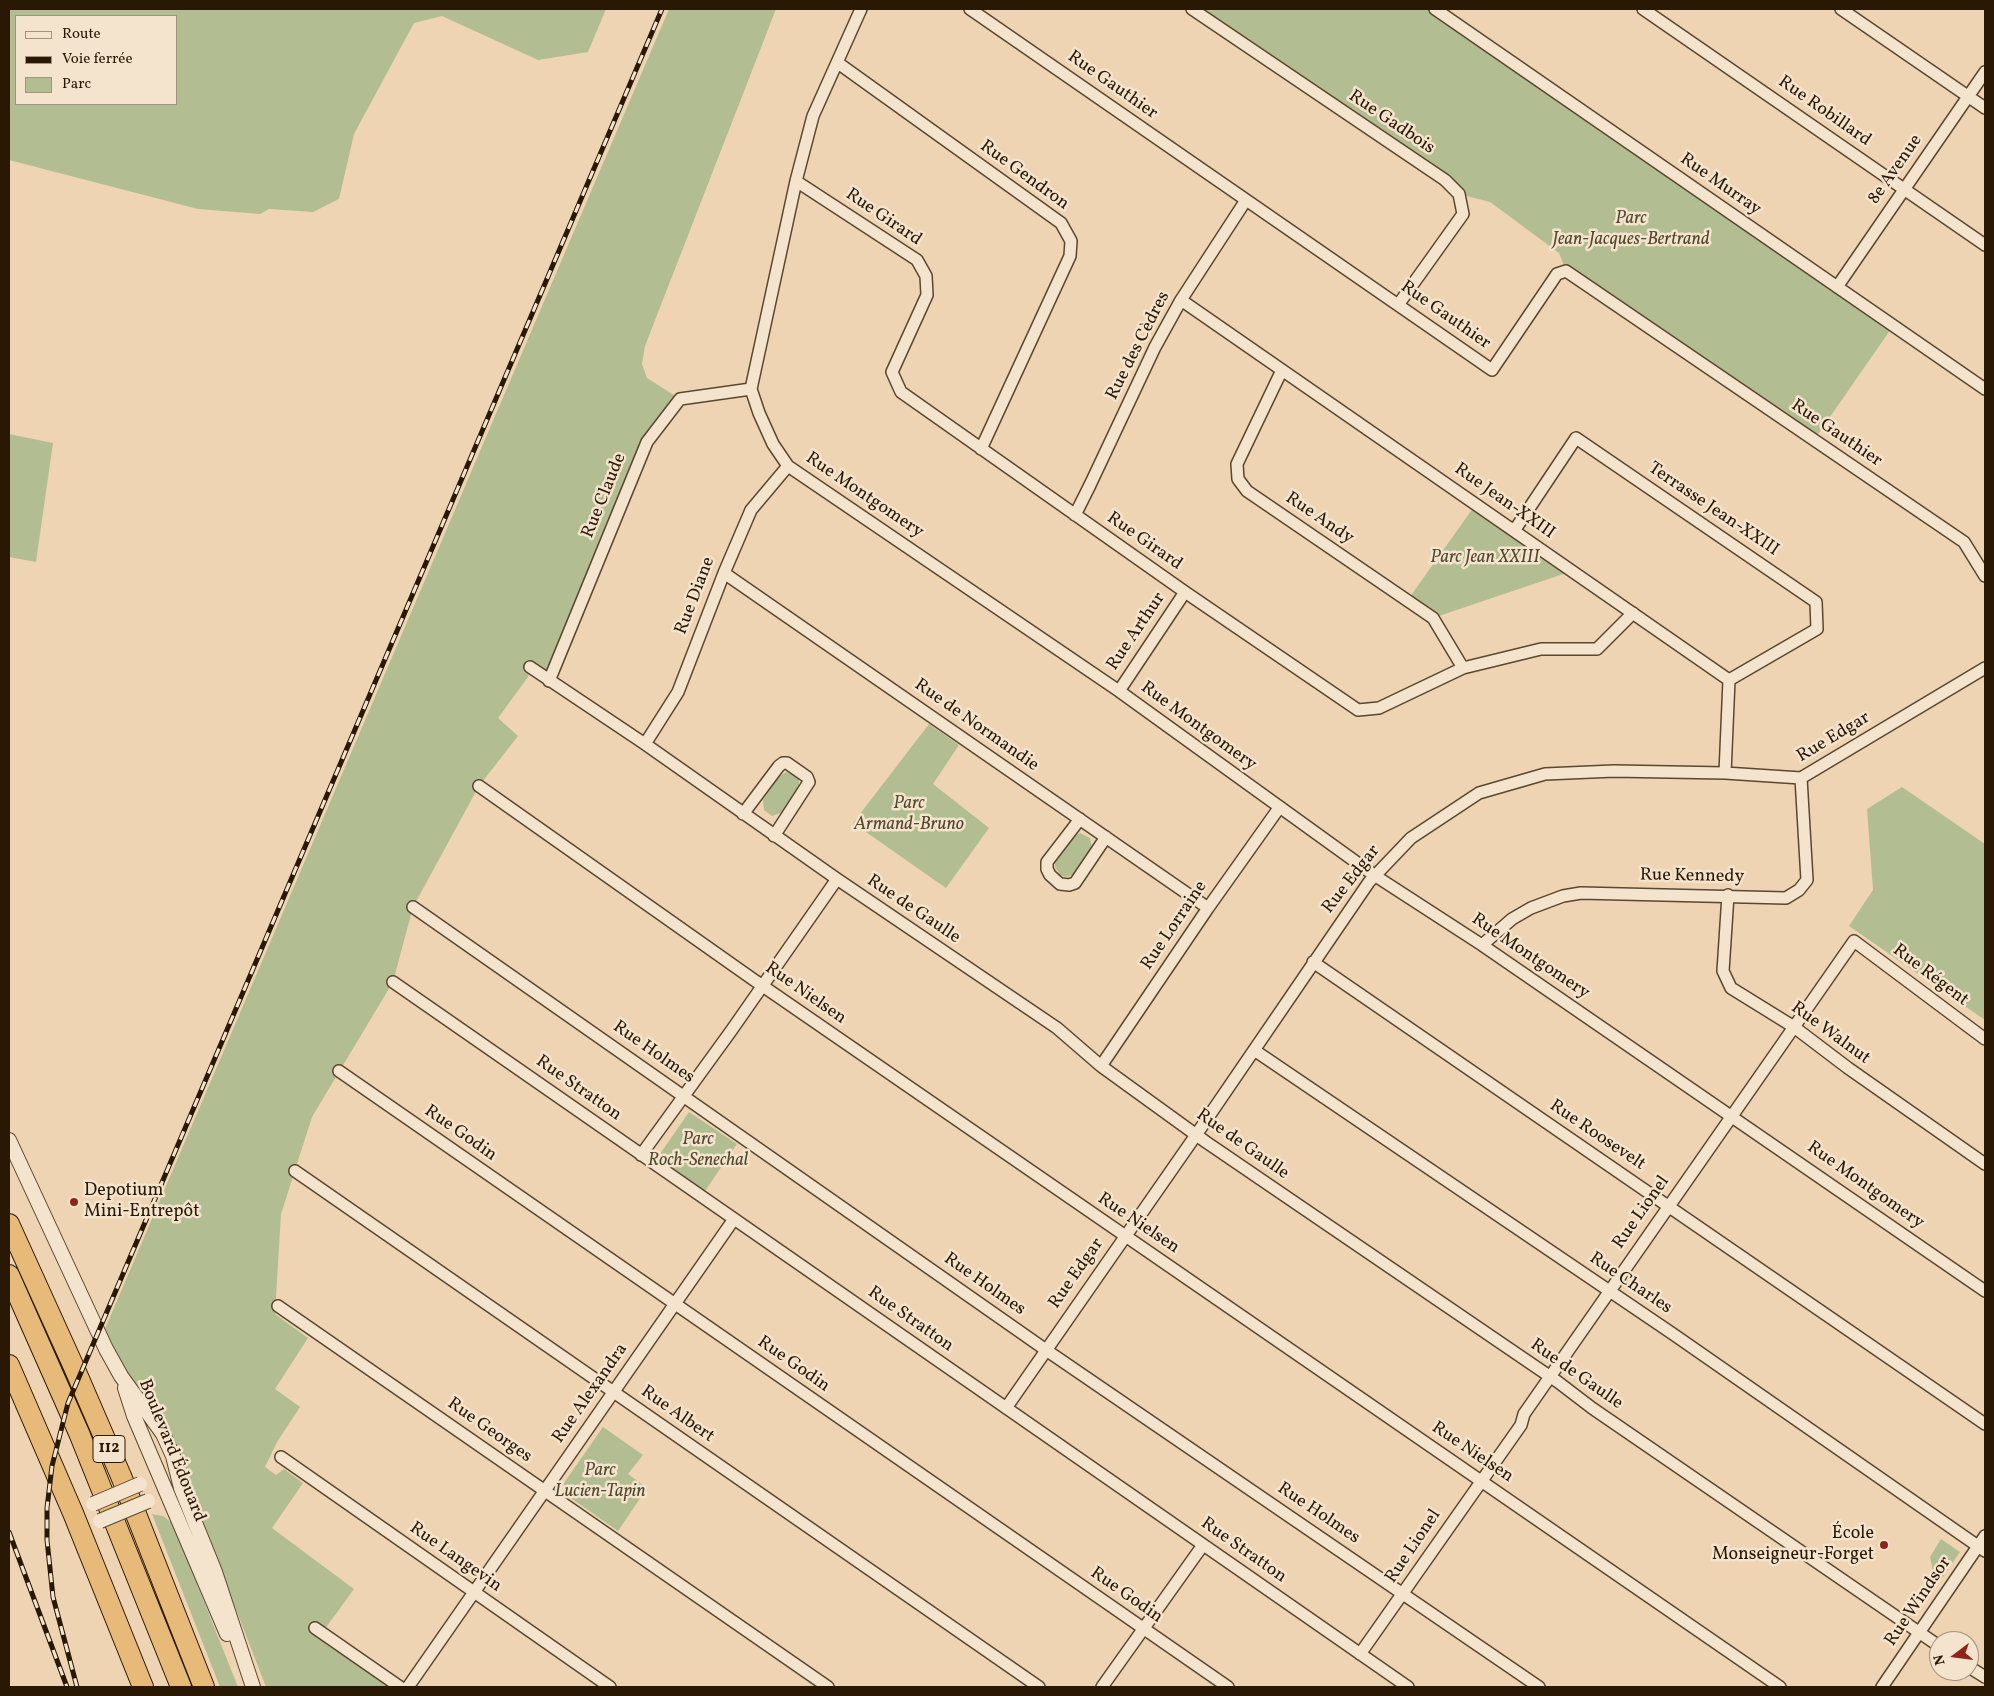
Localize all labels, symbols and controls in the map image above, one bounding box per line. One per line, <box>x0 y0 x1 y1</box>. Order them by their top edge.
legend <box>15 15 178 105</box>
text: Route <box>62 24 101 45</box>
street label: Rue Gauthier <box>1063 47 1161 125</box>
text: Voie ferrée <box>62 49 133 70</box>
street label: Rue Robillard <box>1773 72 1875 152</box>
text: Parc <box>62 74 91 95</box>
street label: Rue Gadbois <box>1344 86 1438 160</box>
street label: 8e Avenue <box>1864 131 1928 209</box>
street label: Rue Gendron <box>975 136 1073 216</box>
street label: Rue Murray <box>1675 149 1765 221</box>
street label: Rue Girard <box>841 185 925 251</box>
park label: Parc Jean-Jacques-Bertrand <box>1552 209 1710 252</box>
street label: Rue Gauthier <box>1396 277 1494 355</box>
street label: Rue des Cèdres <box>1102 288 1176 404</box>
street label: Rue Gauthier <box>1786 396 1886 472</box>
street label: Rue Montgomery <box>801 448 927 544</box>
street label: Rue Claude <box>578 450 632 542</box>
street label: Terrasse Jean-XXIII <box>1644 458 1782 562</box>
street label: Rue Jean-XXIII <box>1449 459 1559 545</box>
street label: Rue Andy <box>1281 488 1357 550</box>
street label: Rue Girard <box>1102 508 1186 576</box>
park label: Parc Jean XXIII <box>1430 548 1540 570</box>
street label: Rue Diane <box>671 554 721 638</box>
street label: Rue Arthur <box>1103 589 1171 675</box>
street label: Rue de Normandie <box>910 675 1042 777</box>
street label: Rue Montgomery <box>1136 678 1260 776</box>
street label: Rue Edgar <box>1794 708 1874 768</box>
park label: Parc Armand-Bruno <box>854 794 964 836</box>
street label: Rue Edgar <box>1318 841 1386 919</box>
street label: Rue Kennedy <box>1640 865 1744 889</box>
street label: Rue de Gaulle <box>862 871 964 949</box>
street label: Rue Lorraine <box>1137 877 1213 975</box>
street label: Rue Montgomery <box>1467 909 1593 1005</box>
street label: Rue Régent <box>1888 940 1972 1012</box>
street label: Rue Nielsen <box>760 958 850 1030</box>
street label: Rue Walnut <box>1786 998 1874 1070</box>
street label: Rue Holmes <box>608 1017 698 1089</box>
street label: Rue Stratton <box>531 1052 625 1126</box>
street label: Rue Roosevelt <box>1545 1096 1649 1176</box>
street label: Rue Godin <box>420 1101 500 1167</box>
street label: Rue de Gaulle <box>1191 1105 1293 1185</box>
park label: Parc Roch-Senechal <box>648 1130 748 1172</box>
street label: Rue Montgomery <box>1802 1138 1928 1234</box>
street label: Rue Lionel <box>1609 1172 1675 1254</box>
place label: Depotium Mini-Entrepôt <box>84 1181 200 1224</box>
street label: Rue Nielsen <box>1093 1189 1183 1259</box>
marker: Depotium Mini-Entrepôt <box>68 1196 80 1208</box>
street label: Rue Edgar <box>1045 1235 1109 1313</box>
street label: Rue Charles <box>1584 1248 1676 1320</box>
street label: Rue Holmes <box>939 1249 1029 1321</box>
street label: Rue Stratton <box>863 1283 957 1357</box>
street label: Rue Godin <box>753 1332 833 1398</box>
street label: Rue de Gaulle <box>1525 1335 1627 1415</box>
street label: Rue Alexandra <box>549 1340 633 1448</box>
street label: Boulevard Édouard <box>133 1377 209 1525</box>
street label: Rue Albert <box>636 1382 718 1448</box>
street label: Rue Georges <box>442 1394 536 1468</box>
street label: Rue Nielsen <box>1427 1418 1517 1488</box>
road number: 112 <box>93 1436 125 1462</box>
park label: Parc Lucien-Tapin <box>554 1461 646 1504</box>
street label: Rue Holmes <box>1273 1478 1363 1550</box>
street label: Rue Lionel <box>1381 1506 1447 1588</box>
street label: Rue Stratton <box>1196 1514 1290 1588</box>
street label: Rue Langevin <box>405 1518 505 1598</box>
place label: École Monseigneur-Forget <box>1712 1524 1874 1566</box>
marker: École Monseigneur-Forget <box>1878 1539 1890 1551</box>
street label: Rue Windsor <box>1881 1553 1957 1651</box>
street label: Rue Godin <box>1086 1563 1166 1629</box>
north arrow <box>1929 1631 1979 1681</box>
text: N <box>1930 1652 1950 1667</box>

